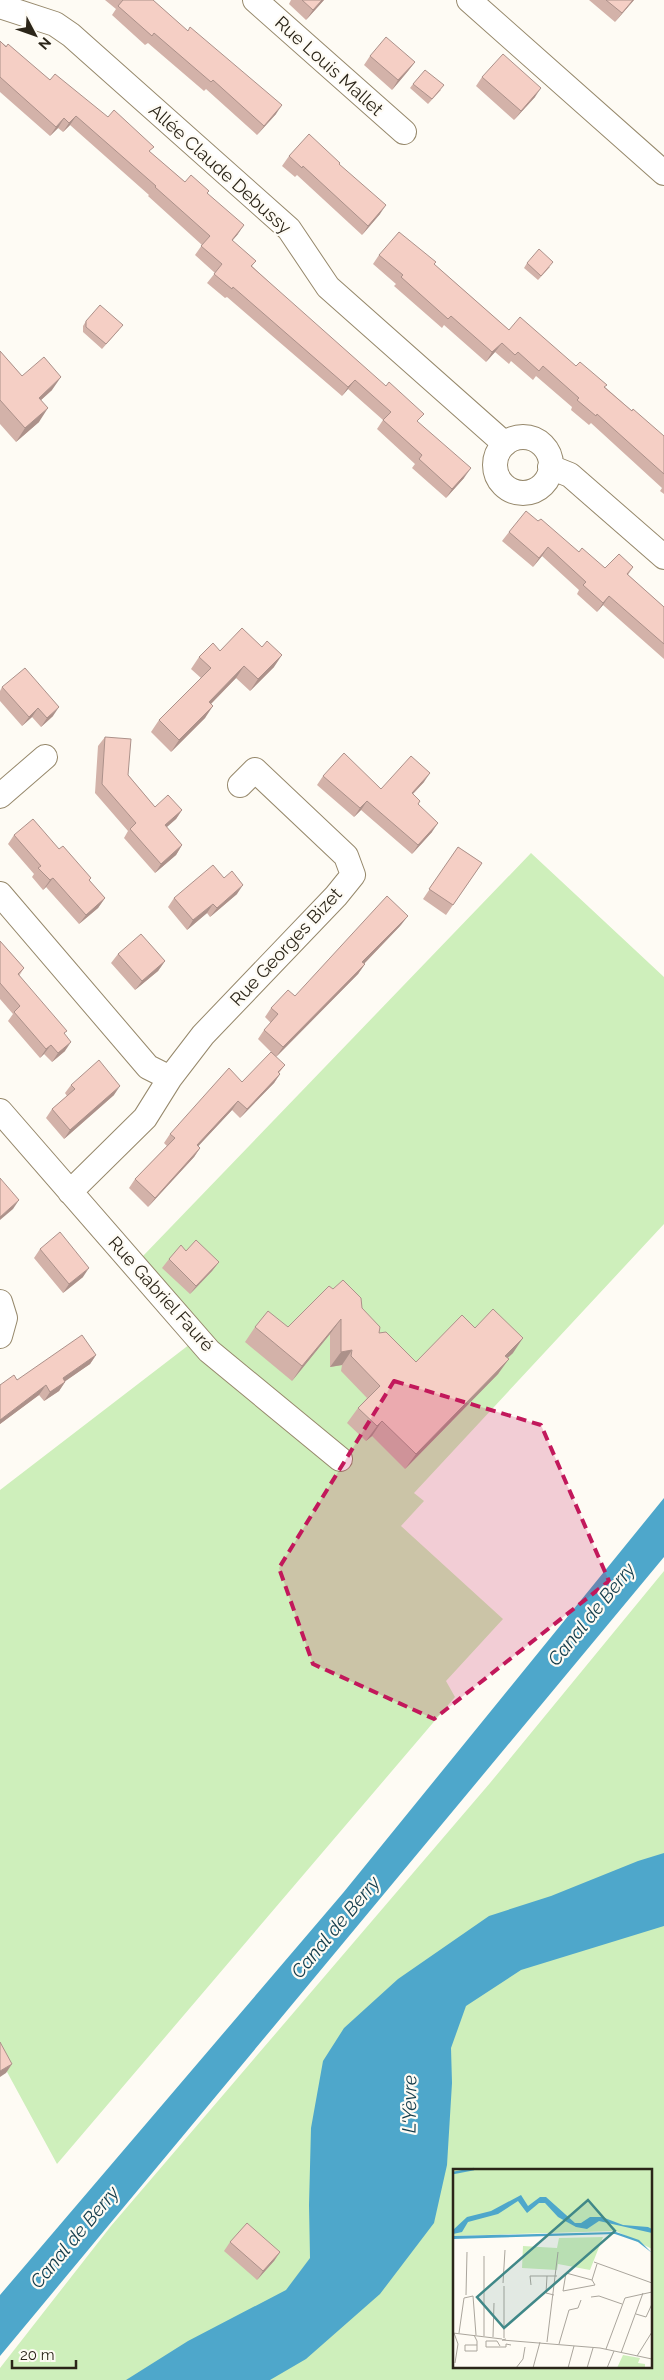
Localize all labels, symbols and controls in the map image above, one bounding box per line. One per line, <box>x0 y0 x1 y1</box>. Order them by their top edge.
north arrow <box>10 10 60 60</box>
street label: Rue Louis Mallet <box>271 12 388 120</box>
text: N <box>35 34 54 53</box>
street label: Allée Claude Debussy <box>145 99 296 238</box>
street label: Rue Georges Bizet <box>226 883 346 1010</box>
street label: Rue Gabriel Fauré <box>104 1232 219 1356</box>
water label: Canal de Berry <box>543 1558 640 1670</box>
water label: Canal de Berry <box>286 1871 384 1982</box>
water label: L'Yèvre <box>397 2075 421 2133</box>
inset map <box>453 2169 652 2368</box>
water label: Canal de Berry <box>25 2181 123 2292</box>
scale bar <box>12 2338 76 2370</box>
text: 20 m <box>20 2346 55 2364</box>

